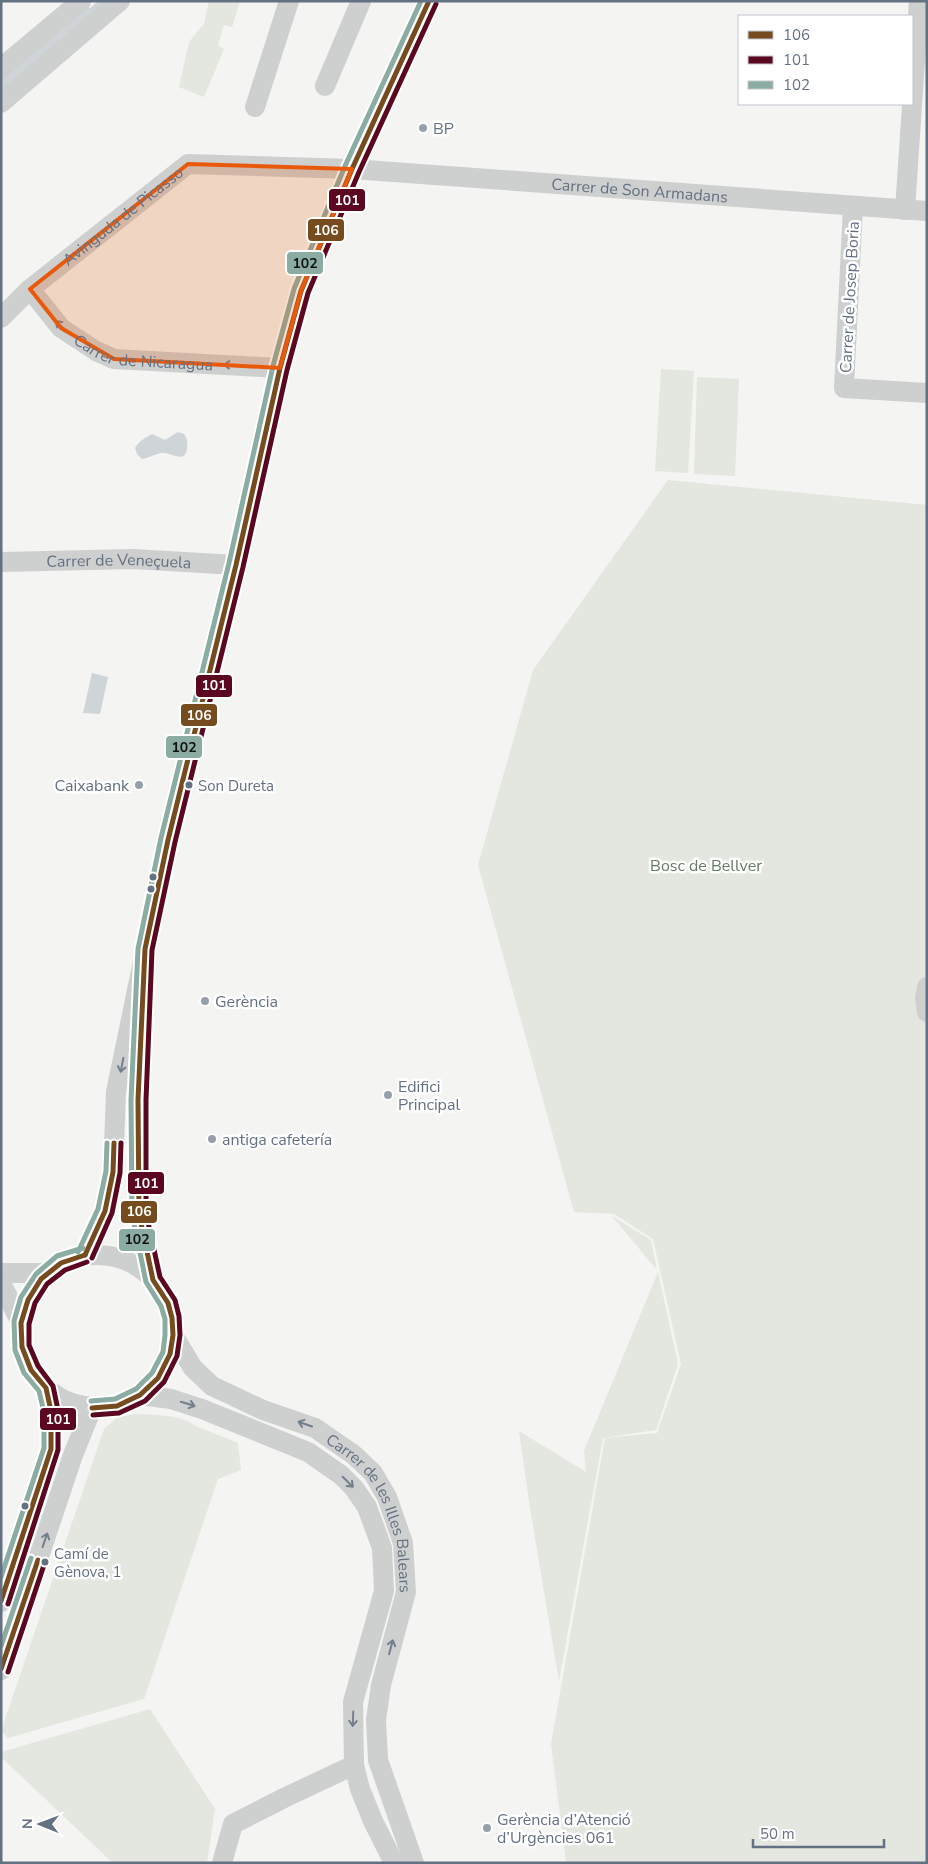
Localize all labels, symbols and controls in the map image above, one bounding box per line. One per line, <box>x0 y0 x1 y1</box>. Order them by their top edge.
legend <box>738 15 913 105</box>
text: 106 <box>783 25 810 45</box>
text: 101 <box>783 50 810 70</box>
text: 102 <box>783 75 810 95</box>
place label: BP <box>433 118 454 140</box>
marker: BP <box>417 122 429 134</box>
street label: Avinguda de Picasso <box>58 162 188 271</box>
street label: Carrer de Son Armadans <box>551 174 729 208</box>
line badge: 101 <box>328 188 366 212</box>
text: 101 <box>334 191 360 210</box>
line badge: 106 <box>307 218 345 242</box>
text: 106 <box>313 221 339 240</box>
street label: Carrer de Josep Boria <box>835 221 865 374</box>
line badge: 102 <box>286 251 324 275</box>
text: 102 <box>292 254 318 273</box>
one-way arrow <box>55 320 67 332</box>
street label: Carrer de Nicaragua <box>69 329 214 376</box>
one-way arrow <box>224 360 240 370</box>
street label: Carrer de Veneçuela <box>46 549 192 574</box>
line badge: 101 <box>195 674 233 698</box>
text: 101 <box>201 676 227 695</box>
line badge: 106 <box>180 703 218 727</box>
text: 106 <box>186 706 212 725</box>
line badge: 102 <box>165 735 203 759</box>
text: 102 <box>171 738 197 757</box>
place label: Caixabank <box>55 775 130 797</box>
place label: Son Dureta <box>198 776 274 796</box>
marker: Caixabank <box>133 779 145 791</box>
marker: Son Dureta <box>184 780 194 790</box>
park label: Bosc de Bellver <box>650 855 762 877</box>
unlabelled marker <box>148 872 158 882</box>
unlabelled marker <box>146 884 156 894</box>
place label: Gerència <box>215 991 278 1013</box>
marker: Gerència <box>199 995 211 1007</box>
one-way arrow <box>117 1057 126 1073</box>
place label: Edifici Principal <box>398 1076 460 1116</box>
marker: Edifici Principal <box>382 1089 394 1101</box>
place label: antiga cafetería <box>222 1129 332 1151</box>
marker: antiga cafetería <box>206 1133 218 1145</box>
line badge: 101 <box>127 1171 165 1195</box>
text: 101 <box>133 1174 159 1193</box>
line badge: 106 <box>120 1200 158 1224</box>
text: 106 <box>126 1202 152 1221</box>
line badge: 102 <box>118 1228 156 1252</box>
text: 102 <box>124 1230 150 1249</box>
one-way arrow <box>179 1400 195 1410</box>
line badge: 101 <box>39 1407 77 1431</box>
text: 101 <box>45 1410 71 1429</box>
one-way arrow <box>297 1419 313 1428</box>
street label: Carrer de les Illes Balears <box>321 1429 416 1593</box>
one-way arrow <box>342 1476 354 1488</box>
unlabelled marker <box>20 1501 30 1511</box>
one-way arrow <box>40 1533 50 1549</box>
place label: Camí de Gènova, 1 <box>54 1544 121 1582</box>
marker: Camí de Gènova, 1 <box>40 1557 50 1567</box>
one-way arrow <box>387 1640 397 1656</box>
one-way arrow <box>348 1710 358 1727</box>
north arrow <box>15 1799 65 1849</box>
place label: Gerència d’Atenció d’Urgències 061 <box>497 1809 631 1849</box>
scale bar <box>753 1816 884 1848</box>
text: N <box>18 1818 37 1829</box>
marker: Gerència d’Atenció d’Urgències 061 <box>481 1822 493 1834</box>
text: 50 m <box>760 1824 795 1844</box>

